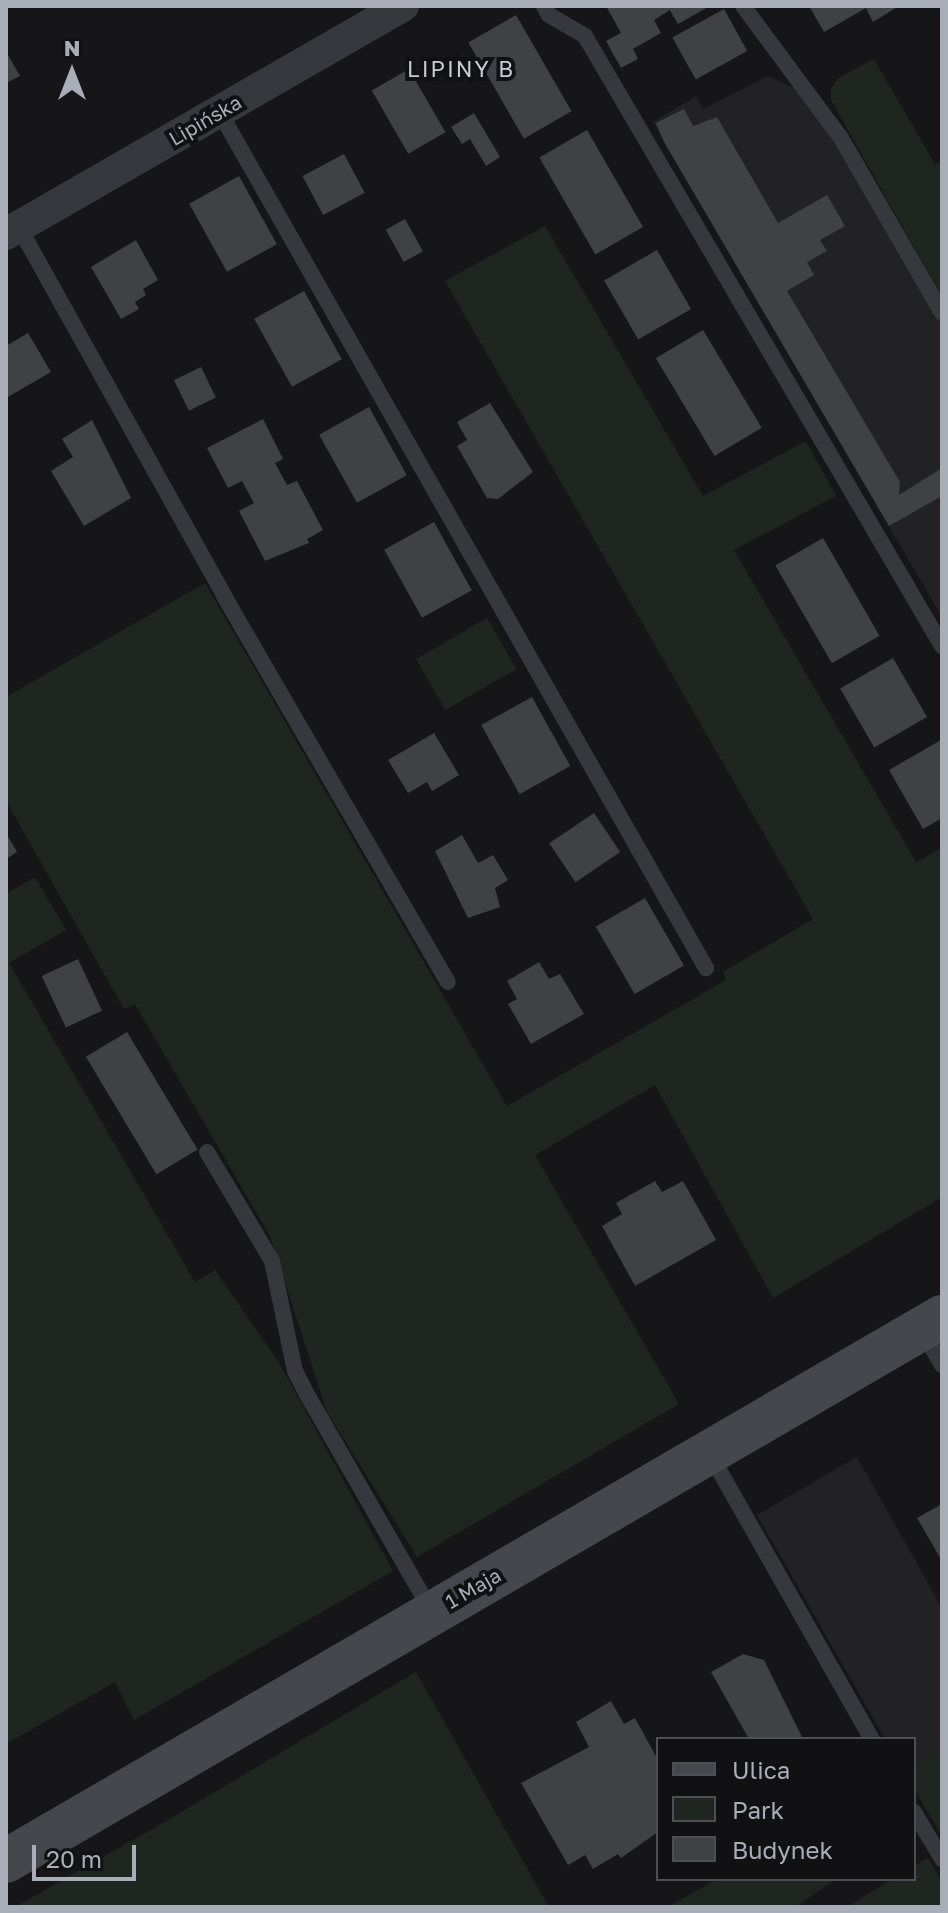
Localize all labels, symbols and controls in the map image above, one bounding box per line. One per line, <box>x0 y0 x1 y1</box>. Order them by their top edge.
north arrow <box>32 32 112 112</box>
text: N <box>64 34 80 61</box>
district label: LIPINY B <box>407 56 515 82</box>
street label: Lipińska <box>164 90 246 150</box>
street label: 1 Maja <box>441 1563 505 1613</box>
legend <box>656 1737 916 1881</box>
text: Ulica <box>732 1755 790 1784</box>
text: Park <box>732 1795 784 1824</box>
scale bar <box>36 1829 140 1879</box>
text: Budynek <box>732 1835 833 1864</box>
text: 20 m <box>46 1844 102 1873</box>

